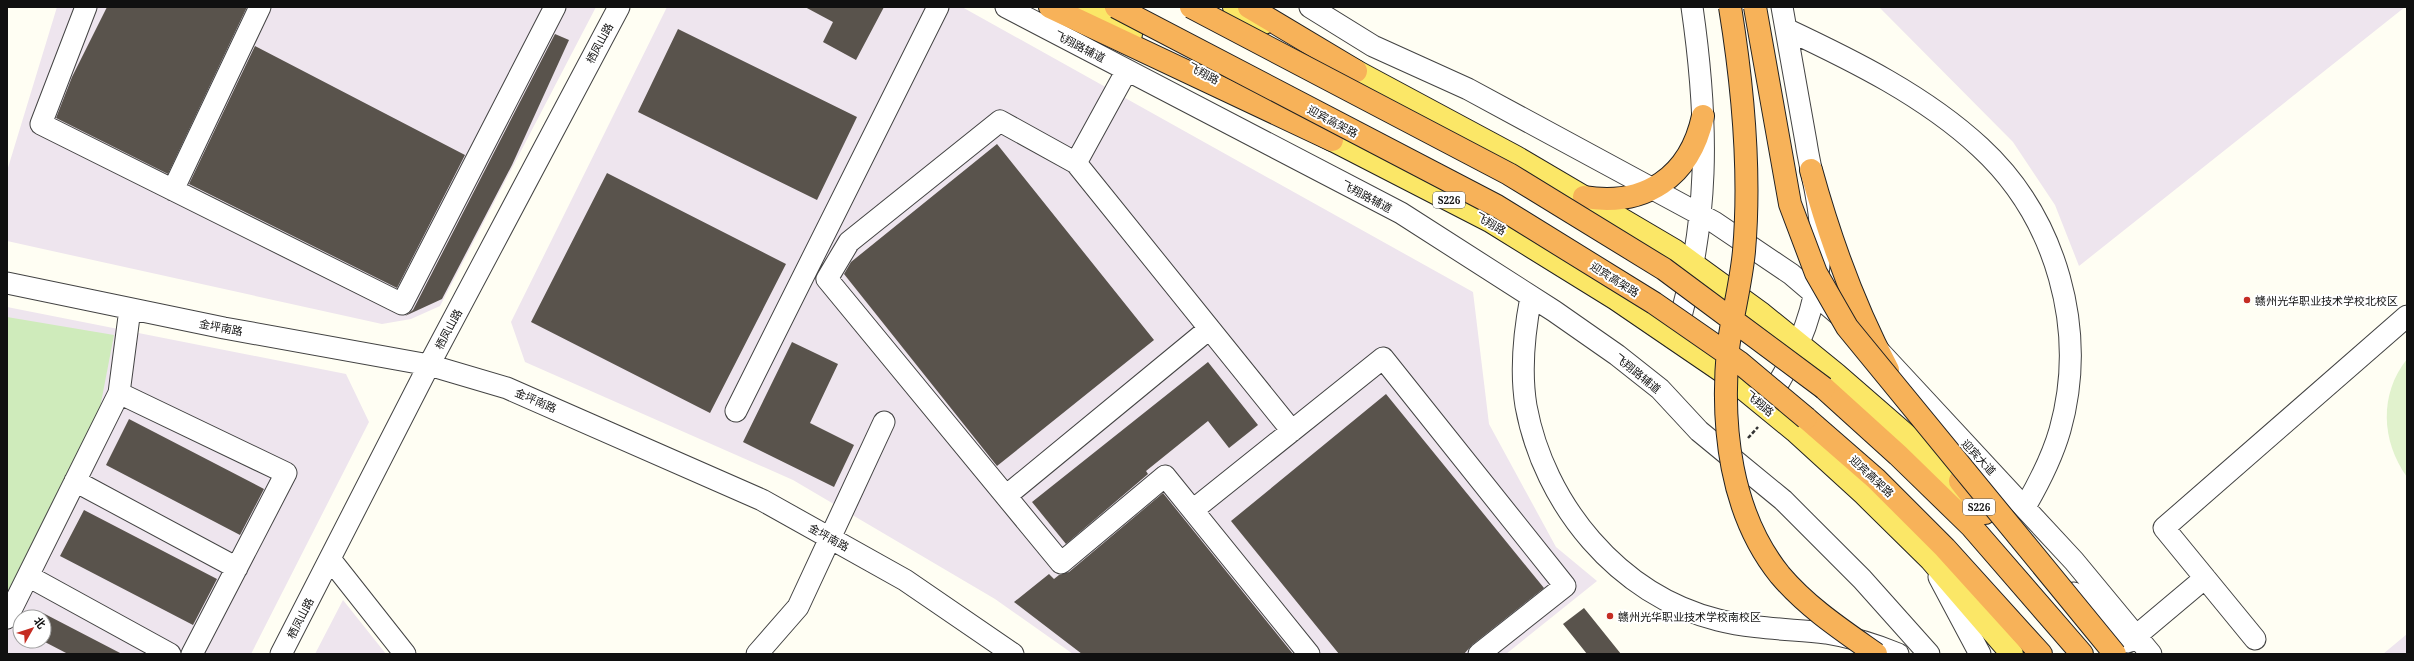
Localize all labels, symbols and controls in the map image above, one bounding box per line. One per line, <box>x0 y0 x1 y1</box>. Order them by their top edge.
street label: 栖凤山路 <box>582 20 616 66</box>
street label: 飞翔路辅道 <box>1052 27 1108 65</box>
street label: 飞翔路 <box>1186 59 1222 87</box>
street label: 迎宾高架路 <box>1305 101 1361 141</box>
street label: 飞翔路辅道 <box>1339 176 1395 216</box>
road number: S226 <box>1433 192 1465 208</box>
street label: 飞翔路 <box>1473 208 1509 238</box>
street label: 迎宾高架路 <box>1588 258 1642 300</box>
place label: 赣州光华职业技术学校北校区 <box>2255 293 2398 308</box>
marker: 赣州光华职业技术学校北校区 <box>2242 295 2252 305</box>
street label: 栖凤山路 <box>431 306 465 352</box>
street label: 金坪南路 <box>198 315 244 339</box>
street label: 飞翔路辅道 <box>1612 350 1664 396</box>
street label: 金坪南路 <box>513 385 559 415</box>
street label: 飞翔路 <box>1743 387 1777 419</box>
street label: 迎宾大道 <box>1959 436 1999 478</box>
street label: 迎宾高架路 <box>1847 452 1897 500</box>
road number: S226 <box>1963 499 1995 515</box>
street label: 金坪南路 <box>806 520 852 554</box>
street label: 栖凤山路 <box>283 595 317 641</box>
north arrow <box>12 609 52 649</box>
place label: 赣州光华职业技术学校南校区 <box>1618 609 1761 624</box>
marker: 赣州光华职业技术学校南校区 <box>1605 611 1615 621</box>
text: 北 <box>31 613 49 631</box>

